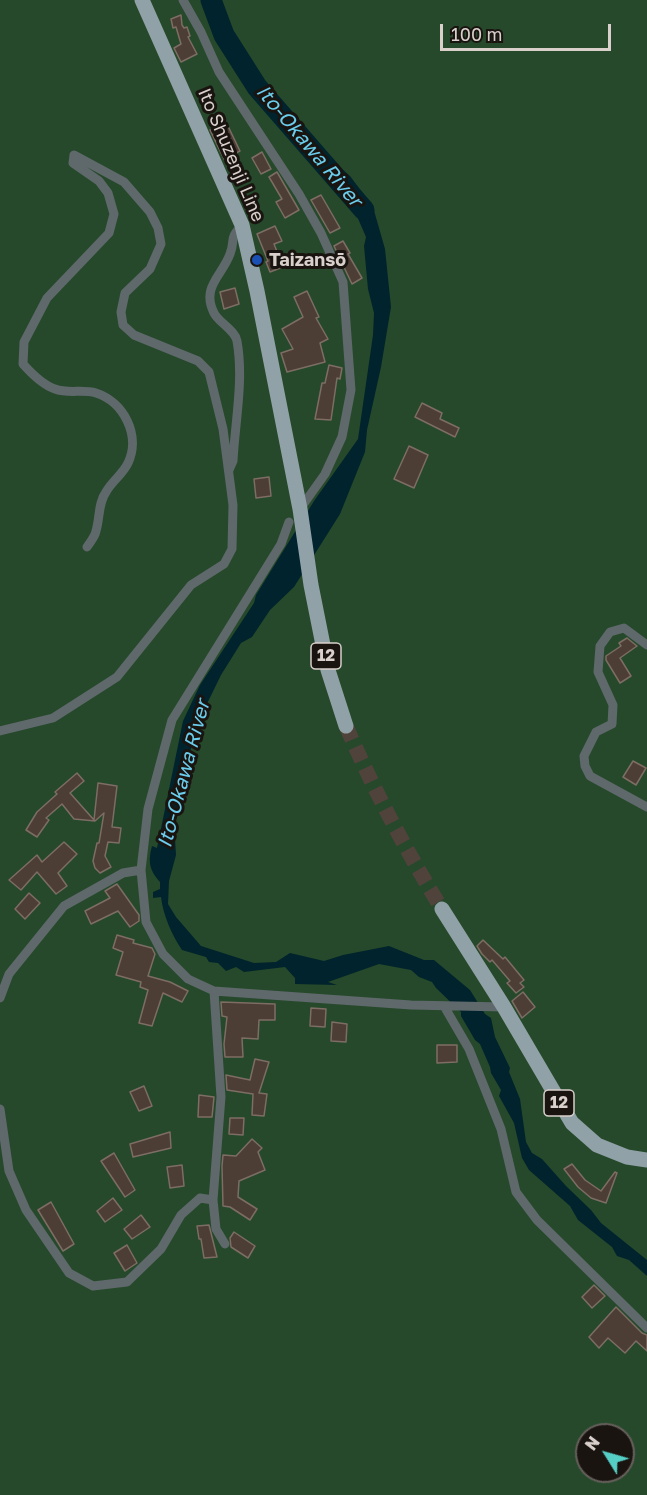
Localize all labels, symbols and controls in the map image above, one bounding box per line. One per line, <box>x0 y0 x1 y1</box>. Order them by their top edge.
scale bar <box>443 12 614 50</box>
text: 100 m <box>451 23 502 45</box>
water label: Ito-Okawa River <box>251 80 367 212</box>
street label: Ito Shuzenji Line <box>193 85 269 225</box>
place label: Taizansō <box>269 249 346 271</box>
marker: Taizansō <box>250 253 264 267</box>
road number: 12 <box>311 643 341 669</box>
water label: Ito-Okawa River <box>153 697 215 851</box>
road number: 12 <box>544 1090 574 1116</box>
north arrow <box>575 1423 635 1483</box>
text: N <box>581 1432 604 1454</box>

